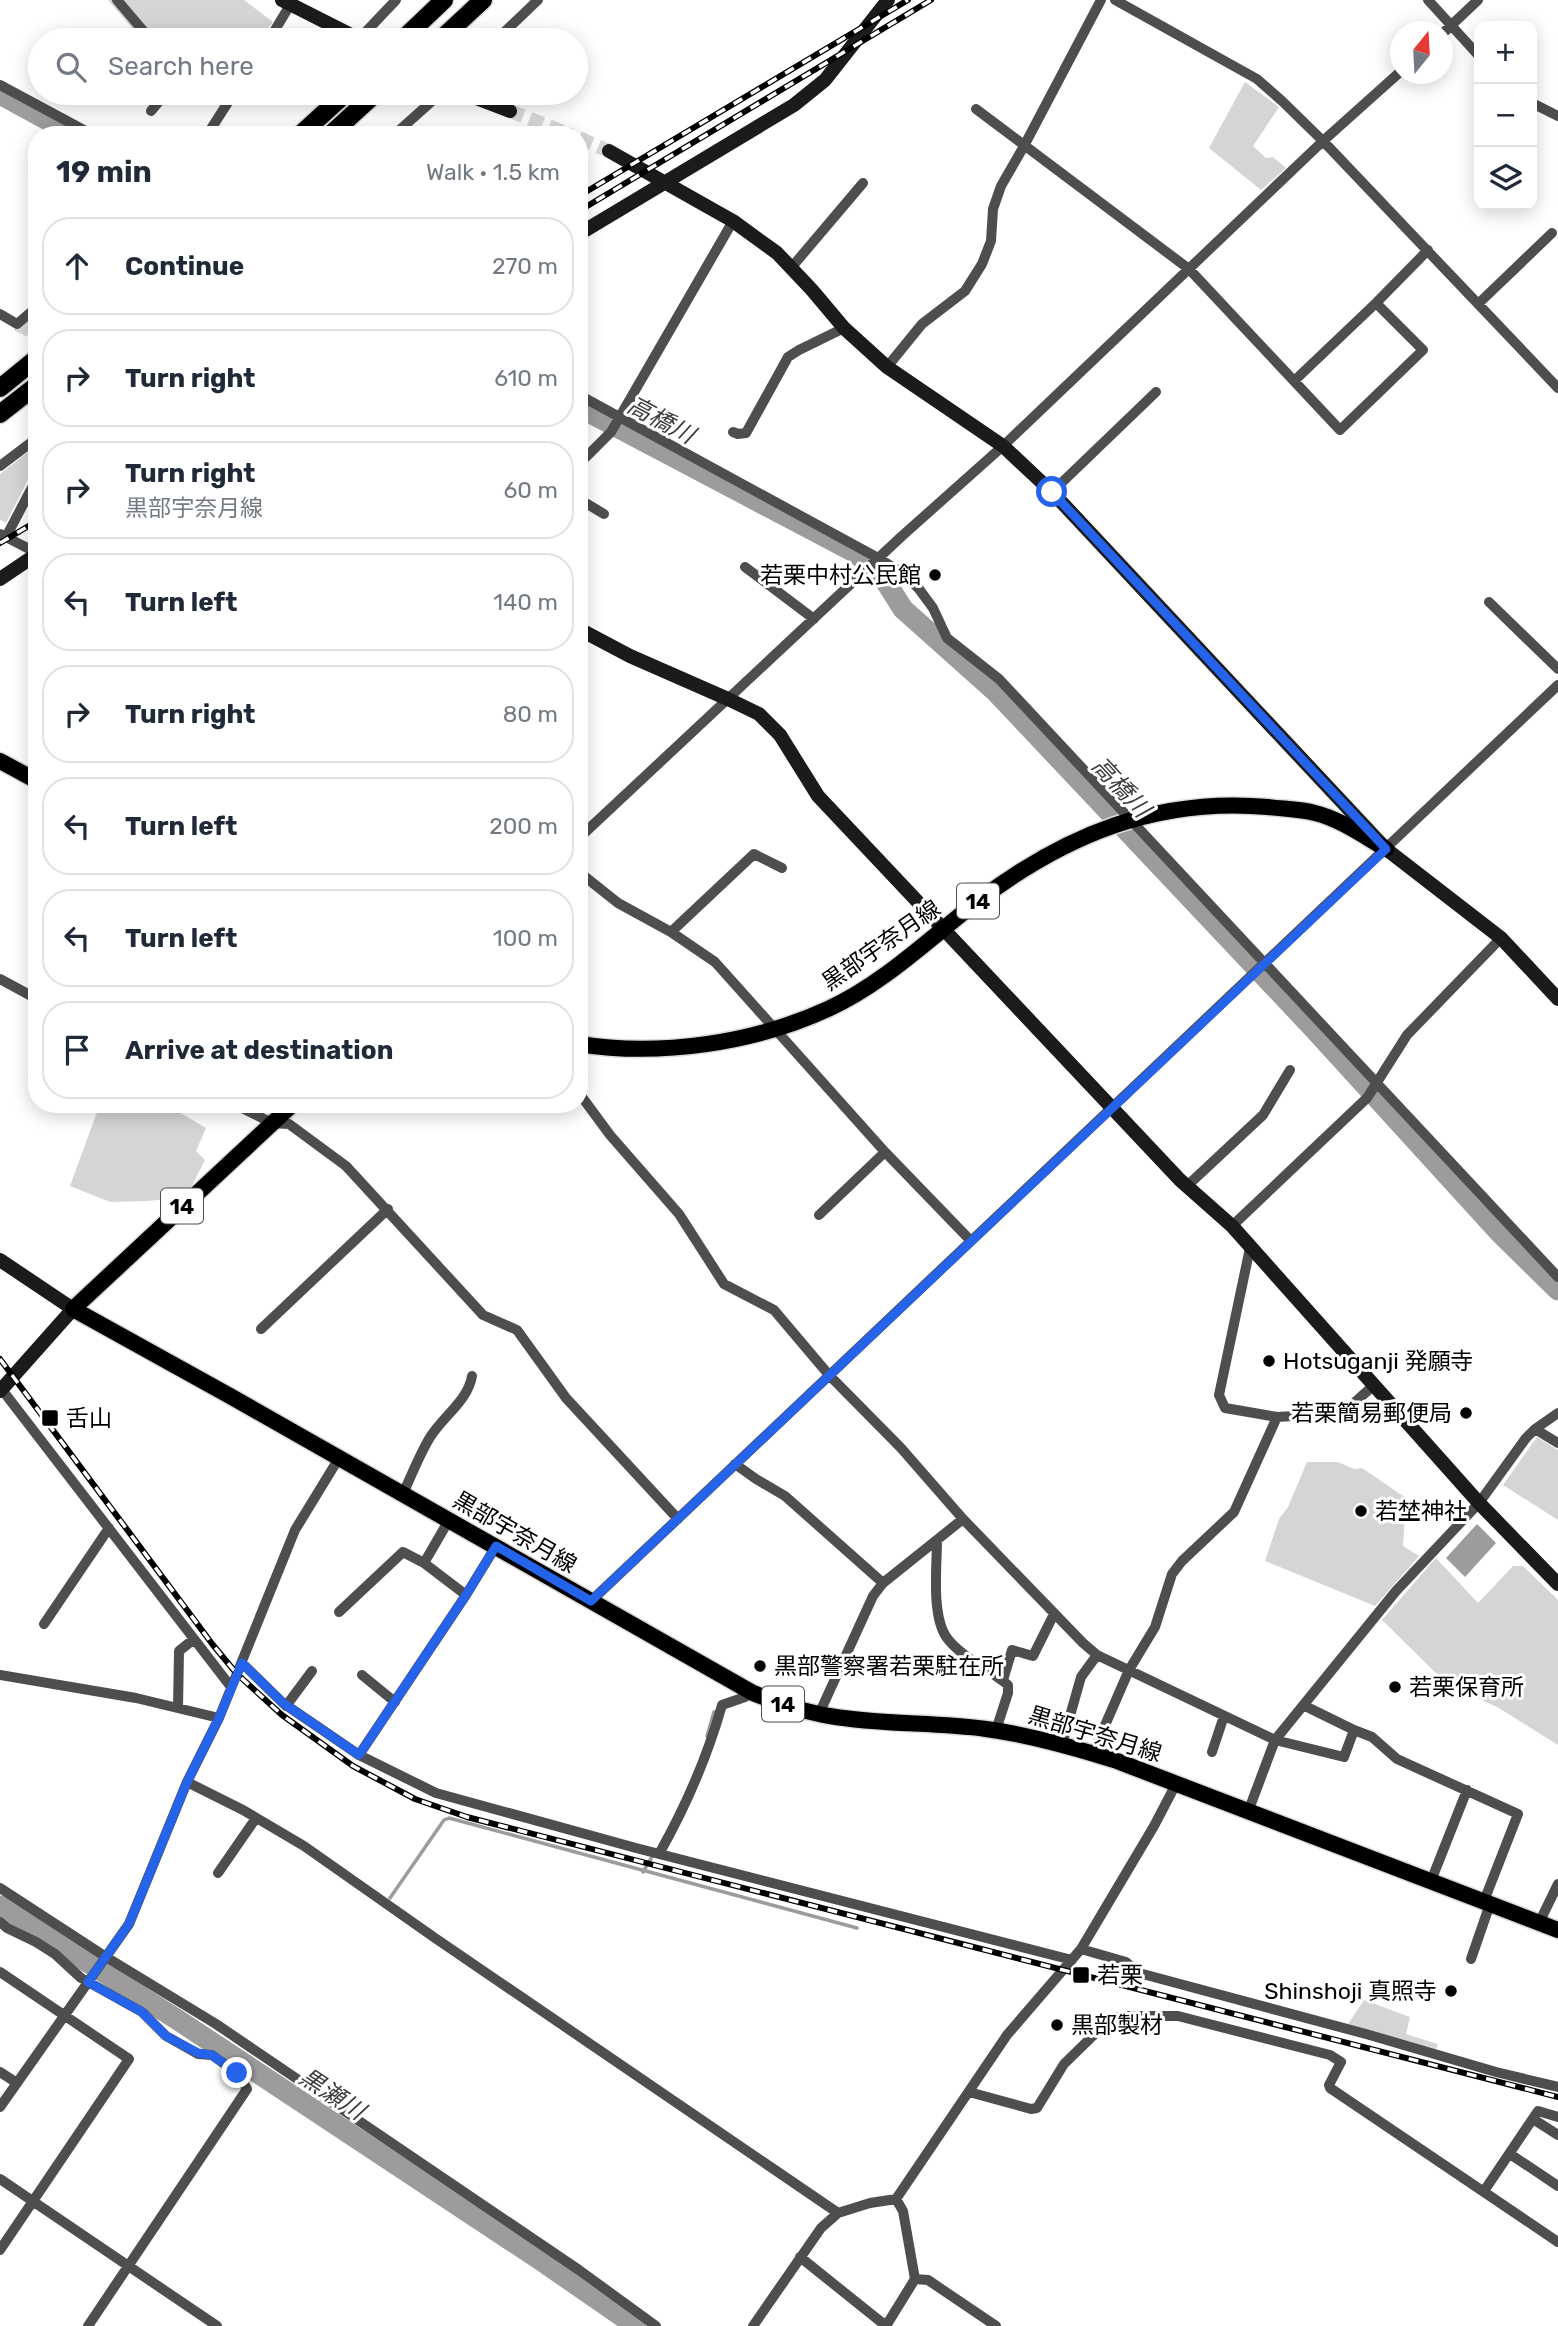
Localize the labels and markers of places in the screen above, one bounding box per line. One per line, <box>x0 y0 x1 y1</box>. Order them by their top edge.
place label: 若栗中村公民館 <box>760 561 921 589</box>
marker: 若栗中村公民館 <box>927 567 943 583</box>
place label: Hotsuganji 発願寺 <box>1283 1347 1474 1375</box>
marker: Hotsuganji 発願寺 <box>1261 1353 1277 1369</box>
place label: 若栗簡易郵便局 <box>1291 1399 1452 1427</box>
place label: 舌山 <box>66 1404 112 1432</box>
marker: 若栗簡易郵便局 <box>1458 1405 1474 1421</box>
marker: 舌山 <box>40 1408 60 1428</box>
place label: 若埜神社 <box>1375 1497 1467 1525</box>
marker: 若埜神社 <box>1353 1503 1369 1519</box>
place label: 黒部警察署若栗駐在所 <box>774 1652 1004 1680</box>
marker: 黒部警察署若栗駐在所 <box>752 1658 768 1674</box>
place label: 若栗保育所 <box>1409 1673 1524 1701</box>
marker: 若栗保育所 <box>1387 1679 1403 1695</box>
place label: 若栗 <box>1097 1961 1143 1989</box>
marker: 若栗 <box>1071 1965 1091 1985</box>
place label: Shinshoji 真照寺 <box>1264 1977 1437 2005</box>
marker: Shinshoji 真照寺 <box>1443 1983 1459 1999</box>
place label: 黒部製材 <box>1071 2011 1163 2039</box>
marker: 黒部製材 <box>1049 2017 1065 2033</box>

